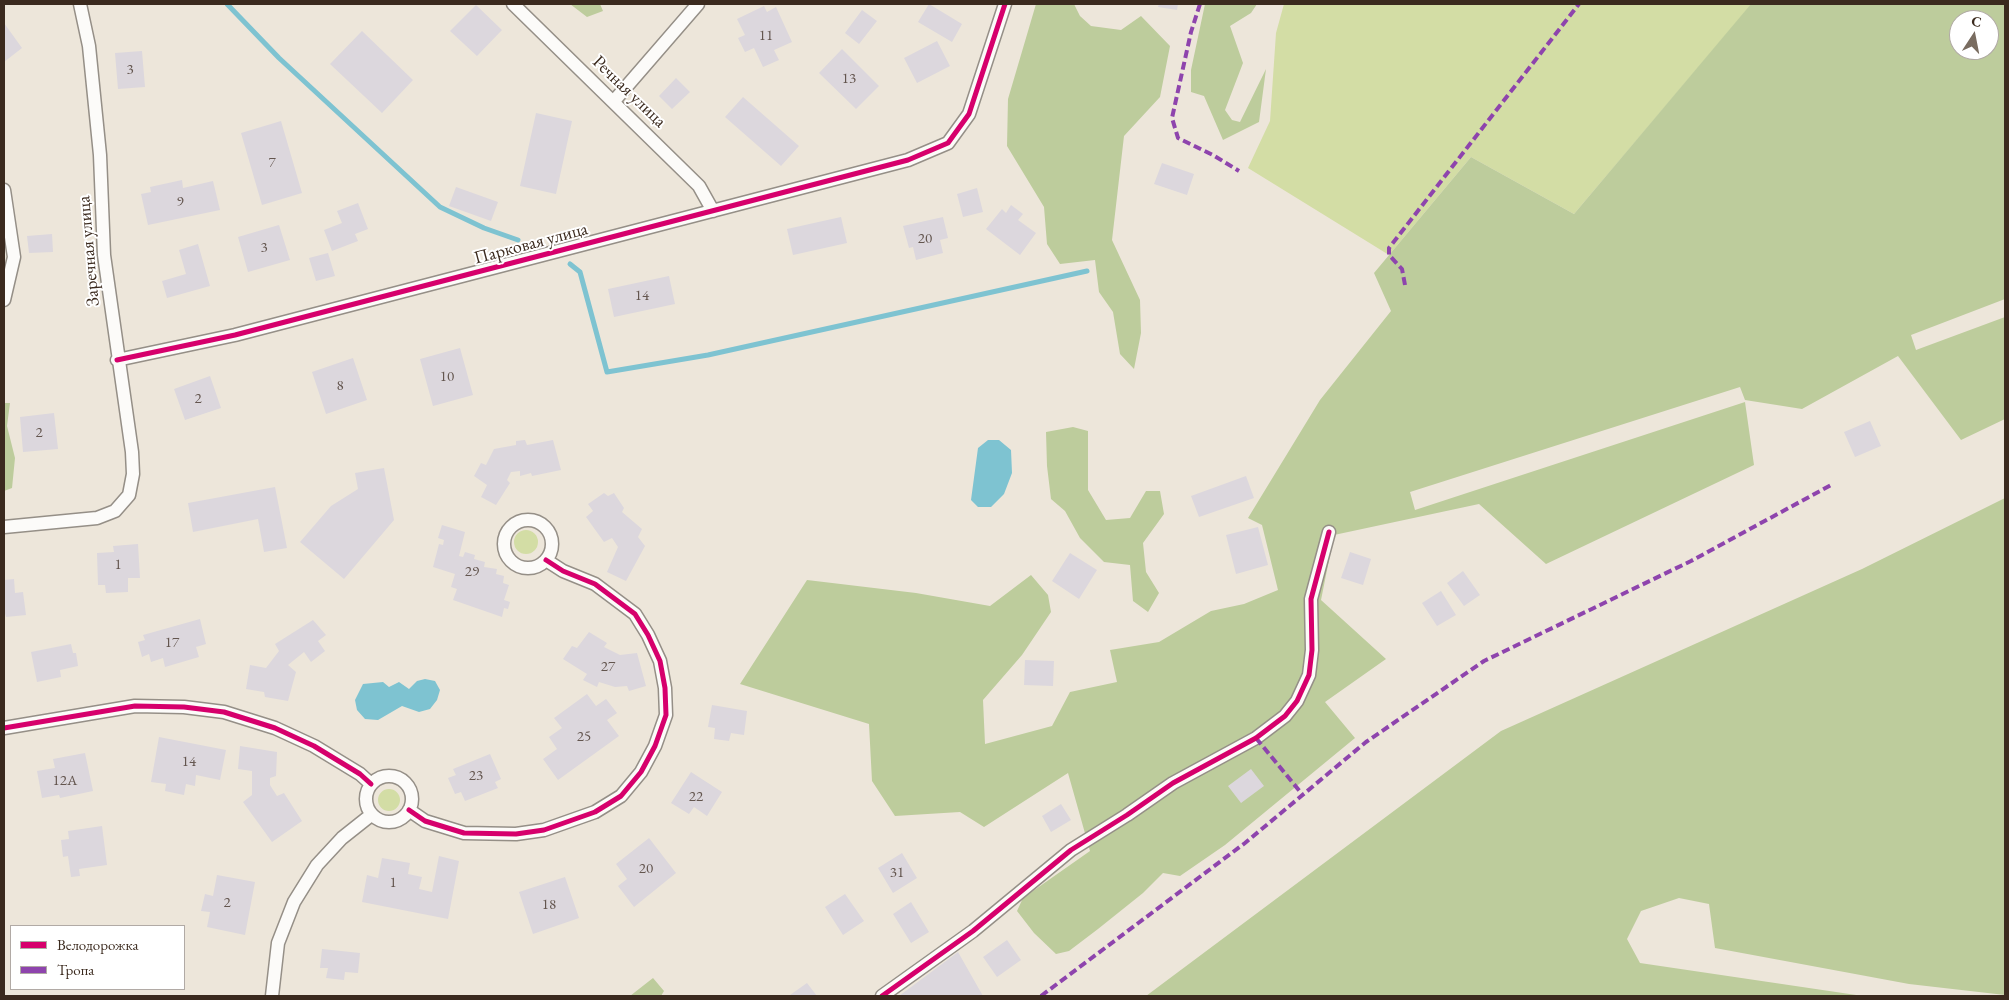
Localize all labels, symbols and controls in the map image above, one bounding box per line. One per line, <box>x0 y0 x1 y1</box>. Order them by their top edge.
north arrow <box>1949 10 1999 60</box>
text: С <box>1970 11 1983 31</box>
house number: 11 <box>759 27 773 45</box>
street label: Речная улица <box>588 51 670 133</box>
house number: 3 <box>126 61 134 79</box>
house number: 13 <box>842 70 856 88</box>
house number: 7 <box>268 154 276 172</box>
house number: 9 <box>176 193 184 211</box>
street label: Заречная улица <box>73 195 105 307</box>
street label: Парковая улица <box>472 218 590 270</box>
house number: 20 <box>918 230 932 248</box>
house number: 3 <box>260 239 268 257</box>
house number: 14 <box>635 287 649 305</box>
house number: 10 <box>440 368 454 386</box>
house number: 8 <box>336 377 344 395</box>
house number: 2 <box>194 390 202 408</box>
house number: 2 <box>35 424 43 442</box>
house number: 1 <box>114 556 122 574</box>
house number: 29 <box>465 563 479 581</box>
house number: 17 <box>165 634 179 652</box>
house number: 27 <box>601 658 615 676</box>
house number: 25 <box>577 728 591 746</box>
house number: 14 <box>182 753 196 771</box>
house number: 23 <box>469 767 483 785</box>
house number: 12А <box>53 772 77 790</box>
house number: 22 <box>689 788 703 806</box>
house number: 20 <box>639 860 653 878</box>
house number: 31 <box>890 864 904 882</box>
house number: 1 <box>389 874 397 892</box>
house number: 2 <box>223 894 231 912</box>
house number: 18 <box>542 896 556 914</box>
legend <box>10 925 185 990</box>
text: Велодорожка <box>57 935 138 954</box>
text: Тропа <box>57 960 94 979</box>

